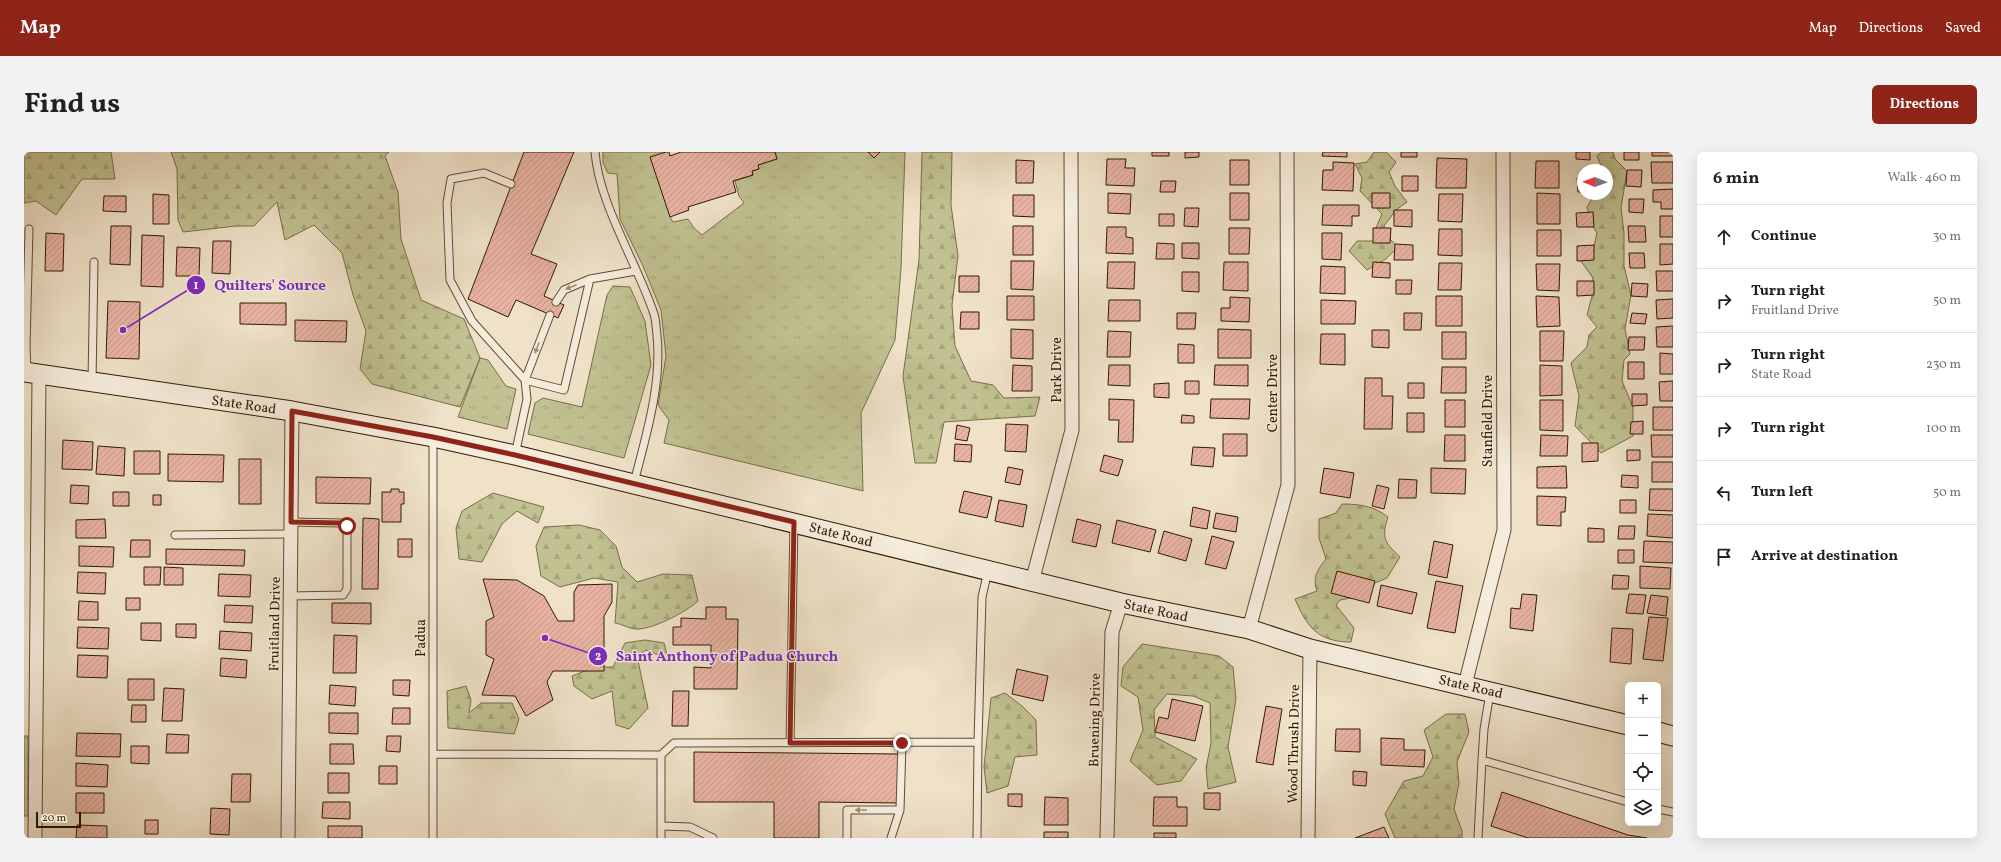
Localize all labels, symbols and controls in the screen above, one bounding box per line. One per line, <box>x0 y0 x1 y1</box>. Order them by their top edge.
text: Map <box>20 15 61 41</box>
text: Map <box>1809 19 1837 38</box>
text: Directions <box>1859 19 1923 38</box>
text: Saved <box>1945 19 1981 38</box>
text: Find us <box>24 85 120 124</box>
button: Directions <box>1872 85 1977 124</box>
north arrow <box>1577 164 1613 200</box>
text: 6 min <box>1713 167 1759 190</box>
text: Walk · 460 m <box>1888 169 1961 187</box>
icon: ahead <box>1713 226 1735 248</box>
text: Continue <box>1751 226 1816 247</box>
text: 30 m <box>1933 228 1961 246</box>
callout: Quilters' Source <box>186 272 334 299</box>
text: Quilters' Source <box>214 276 326 297</box>
text: 1 <box>194 278 199 294</box>
text: Turn right <box>1751 281 1825 302</box>
one-way arrow <box>565 284 576 290</box>
icon: right <box>1713 290 1735 312</box>
text: 50 m <box>1933 292 1961 310</box>
text: Fruitland Drive <box>1751 302 1839 320</box>
street label: Park Drive <box>1048 337 1067 403</box>
one-way arrow <box>534 342 540 354</box>
text: Turn right <box>1751 345 1825 366</box>
street label: Center Drive <box>1264 353 1283 432</box>
icon: right <box>1713 354 1735 376</box>
text: 230 m <box>1926 356 1961 374</box>
text: State Road <box>1751 366 1812 384</box>
street label: Stanfield Drive <box>1479 374 1498 467</box>
street label: State Road <box>210 392 278 419</box>
icon: right <box>1713 418 1735 440</box>
text: Turn right <box>1751 418 1825 439</box>
text: 100 m <box>1926 420 1961 438</box>
icon: left <box>1713 482 1735 504</box>
text: Turn left <box>1751 482 1813 503</box>
text: 50 m <box>1933 484 1961 502</box>
route start <box>338 517 356 535</box>
street label: State Road <box>807 518 875 553</box>
icon: arrive <box>1713 546 1735 568</box>
text: Arrive at destination <box>1751 546 1898 567</box>
street label: Fruitland Drive <box>265 576 286 672</box>
street label: State Road <box>1122 595 1190 628</box>
street label: Padua <box>412 619 431 657</box>
callout: Saint Anthony of Padua Church <box>588 642 845 669</box>
text: Saint Anthony of Padua Church <box>616 647 839 668</box>
text: 2 <box>595 649 601 665</box>
street label: State Road <box>1437 671 1505 704</box>
street label: Bruening Drive <box>1085 672 1106 767</box>
map controls <box>1625 682 1661 826</box>
button: + <box>1625 682 1661 718</box>
street label: Wood Thrush Drive <box>1284 684 1305 804</box>
button: − <box>1625 718 1661 754</box>
route end <box>893 734 911 752</box>
button: locate <box>1625 754 1661 790</box>
button: layers <box>1625 790 1661 826</box>
one-way arrow <box>854 807 867 813</box>
scale bar <box>36 810 81 829</box>
text: 20 m <box>42 811 66 826</box>

